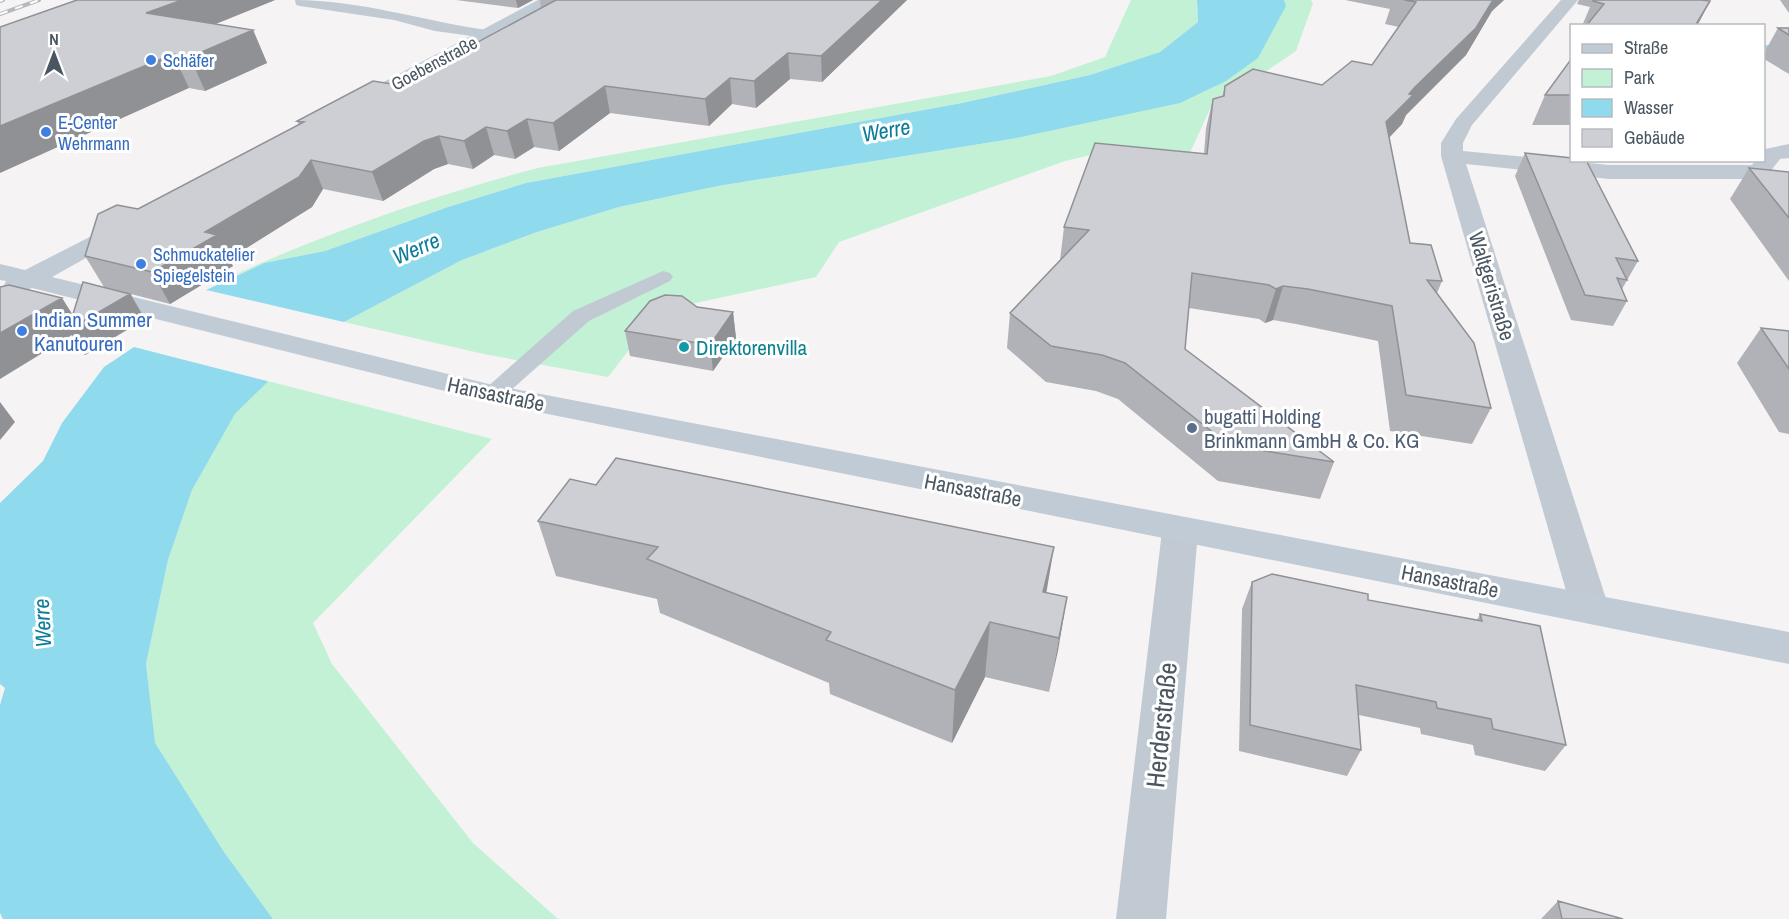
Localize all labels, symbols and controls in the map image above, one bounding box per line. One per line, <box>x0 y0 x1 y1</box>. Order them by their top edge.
north arrow <box>24 24 84 84</box>
legend <box>1570 24 1765 162</box>
text: N <box>49 28 59 50</box>
street label: Goebenstraße <box>386 30 482 96</box>
text: Straße <box>1624 35 1668 60</box>
place label: Schäfer <box>163 48 214 73</box>
marker: Schäfer <box>144 53 158 67</box>
text: Park <box>1624 65 1655 90</box>
text: Wasser <box>1624 95 1674 120</box>
place label: E-Center Wehrmann <box>58 110 130 156</box>
water label: Werre <box>859 111 913 149</box>
marker: E-Center Wehrmann <box>39 125 53 139</box>
text: Gebäude <box>1624 125 1685 150</box>
water label: Werre <box>388 225 444 271</box>
street label: Waltgeristraße <box>1462 228 1522 344</box>
place label: Schmuckatelier Spiegelstein <box>153 242 255 288</box>
marker: Schmuckatelier Spiegelstein <box>134 257 148 271</box>
place label: Indian Summer Kanutouren <box>34 305 152 358</box>
marker: Indian Summer Kanutouren <box>15 324 29 338</box>
place label: Direktorenvilla <box>696 333 807 362</box>
marker: Direktorenvilla <box>677 340 691 354</box>
street label: Hansastraße <box>445 370 547 418</box>
place label: bugatti Holding Brinkmann GmbH & Co. KG <box>1204 402 1419 455</box>
marker: bugatti Holding Brinkmann GmbH & Co. KG <box>1185 421 1199 435</box>
street label: Hansastraße <box>922 466 1024 514</box>
street label: Hansastraße <box>1399 557 1501 605</box>
water label: Werre <box>26 598 58 648</box>
street label: Herderstraße <box>1137 661 1185 789</box>

